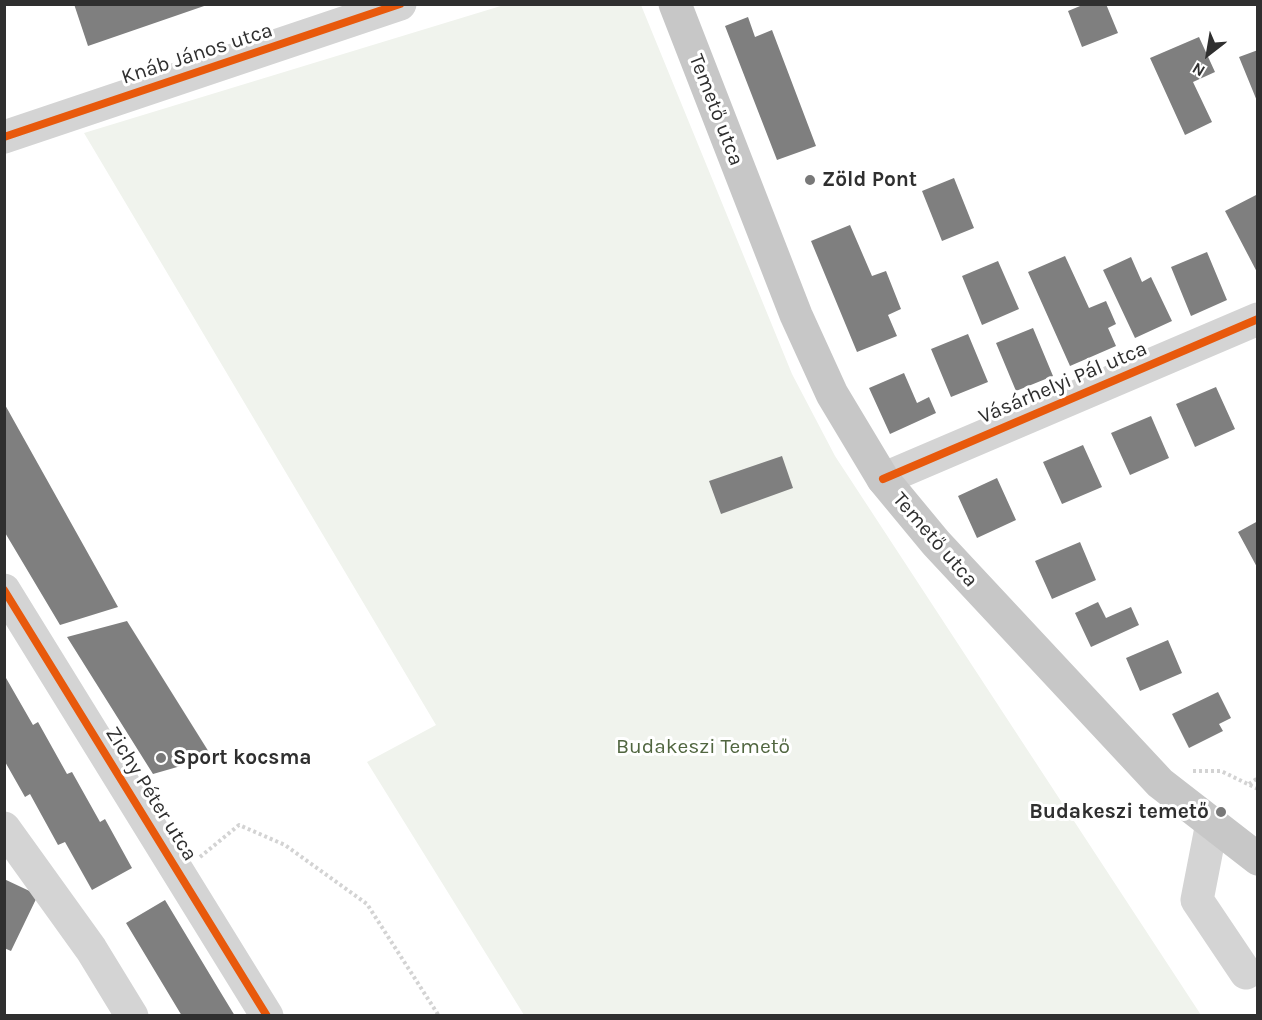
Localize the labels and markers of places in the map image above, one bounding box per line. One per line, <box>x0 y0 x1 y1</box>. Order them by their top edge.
place label: Zöld Pont <box>822 167 917 193</box>
marker: Zöld Pont <box>803 173 817 187</box>
place label: Sport kocsma <box>173 745 312 771</box>
marker: Sport kocsma <box>154 751 168 765</box>
place label: Budakeszi temető <box>1029 799 1209 825</box>
marker: Budakeszi temető <box>1214 805 1228 819</box>

